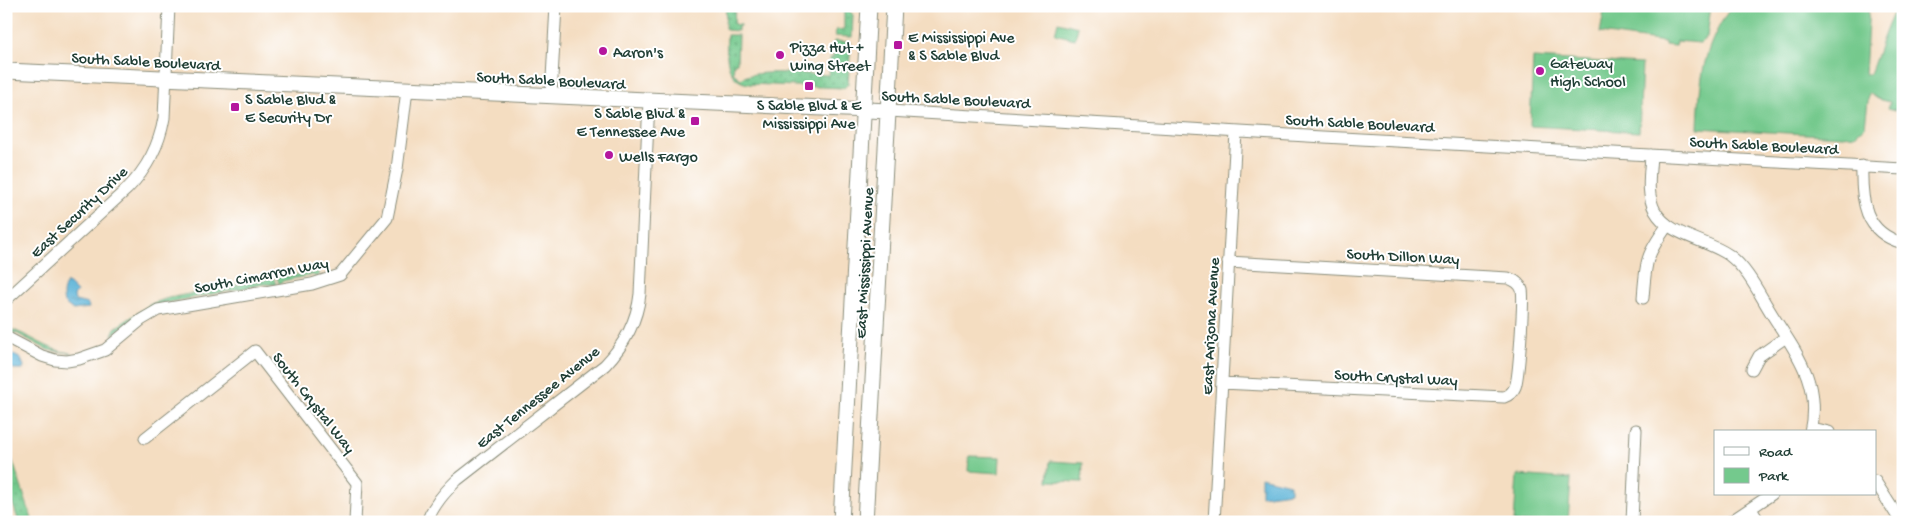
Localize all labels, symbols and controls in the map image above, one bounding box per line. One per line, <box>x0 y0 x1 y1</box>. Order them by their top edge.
place label: E Mississippi Ave & S Sable Blvd <box>908 30 1015 67</box>
marker: E Mississippi Ave & S Sable Blvd <box>892 39 904 51</box>
place label: Pizza Hut + Wing Street <box>789 40 872 77</box>
marker: Aaron's <box>597 45 609 57</box>
place label: Aaron's <box>613 45 664 64</box>
marker: Pizza Hut + Wing Street <box>774 49 786 61</box>
street label: South Sable Boulevard <box>71 50 222 77</box>
place label: Gateway High School <box>1550 56 1626 93</box>
marker: Gateway High School <box>1534 65 1546 77</box>
street label: South Sable Boulevard <box>476 69 627 96</box>
marker: S Sable Blvd & E Mississippi Ave <box>803 80 815 92</box>
street label: South Sable Boulevard <box>881 88 1032 115</box>
place label: S Sable Blvd & E Security Dr <box>245 92 336 129</box>
place label: S Sable Blvd & E Mississippi Ave <box>757 98 862 135</box>
marker: S Sable Blvd & E Security Dr <box>229 101 241 113</box>
place label: S Sable Blvd & E Tennessee Ave <box>577 106 686 143</box>
street label: South Sable Boulevard <box>1285 112 1436 139</box>
marker: S Sable Blvd & E Tennessee Ave <box>689 115 701 127</box>
street label: South Sable Boulevard <box>1689 134 1840 161</box>
marker: Wells Fargo <box>603 149 615 161</box>
place label: Wells Fargo <box>619 149 698 168</box>
street label: East Security Drive <box>28 163 133 263</box>
street label: East Mississippi Avenue <box>853 186 880 339</box>
street label: South Dillon Way <box>1346 246 1460 271</box>
street label: South Cimarron Way <box>193 255 330 300</box>
street label: East Arizona Avenue <box>1199 256 1226 395</box>
street label: East Tennessee Avenue <box>474 343 605 454</box>
street label: South Crystal Way <box>267 350 358 459</box>
street label: South Crystal Way <box>1334 367 1458 392</box>
legend <box>1714 430 1876 496</box>
text: Road <box>1759 444 1793 462</box>
text: Park <box>1758 468 1789 486</box>

